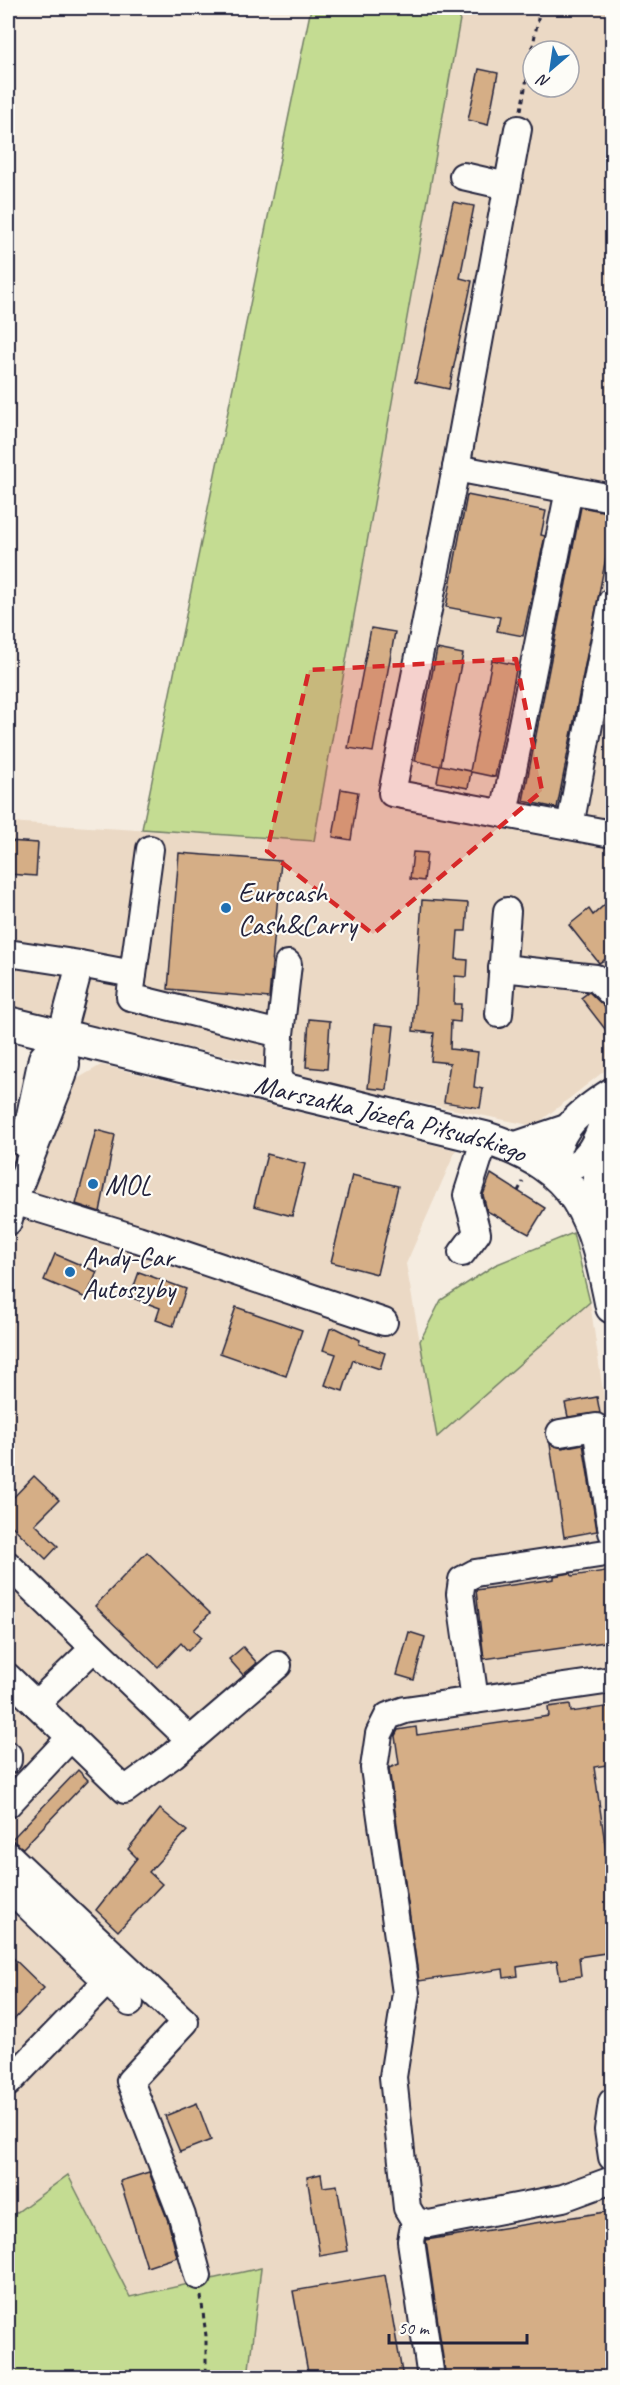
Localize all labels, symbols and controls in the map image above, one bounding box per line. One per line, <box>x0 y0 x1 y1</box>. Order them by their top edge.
north arrow <box>521 39 581 99</box>
text: N <box>532 69 553 92</box>
place label: Eurocash Cash&Carry <box>238 875 359 942</box>
marker: Eurocash Cash&Carry <box>219 901 233 915</box>
street label: Marszałka Józefa Piłsudskiego <box>251 1066 535 1171</box>
place label: MOL <box>105 1167 151 1202</box>
marker: MOL <box>86 1177 100 1191</box>
place label: Andy-Car Autoszyby <box>82 1239 177 1306</box>
marker: Andy-Car Autoszyby <box>63 1265 77 1279</box>
scale bar <box>389 2307 527 2345</box>
text: 50 m <box>398 2317 431 2339</box>

